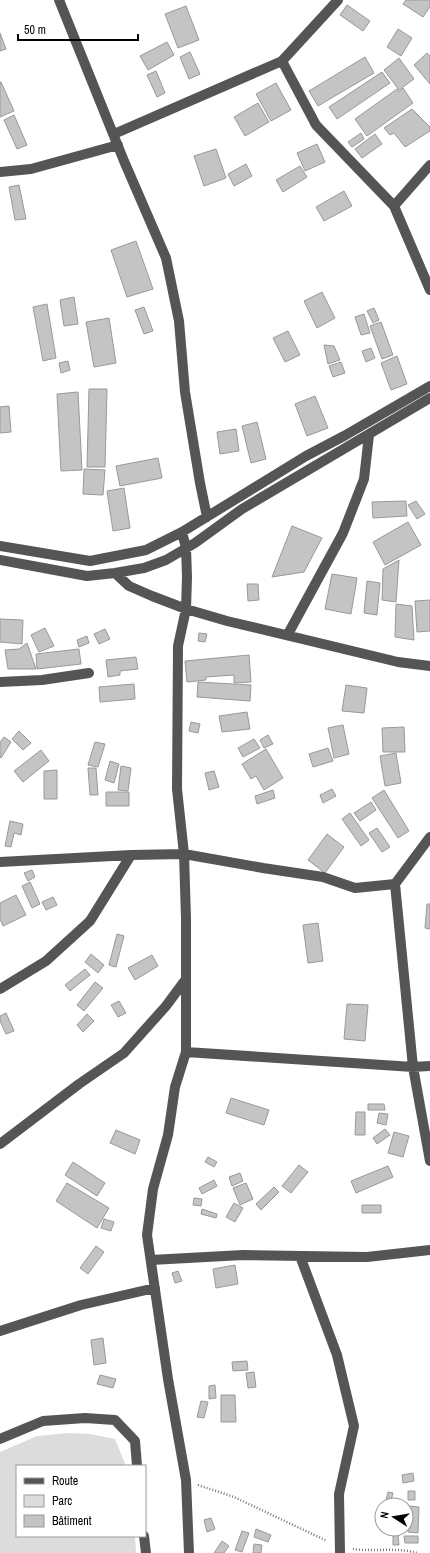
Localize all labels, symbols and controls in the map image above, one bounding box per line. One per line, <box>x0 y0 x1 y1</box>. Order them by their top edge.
scale bar <box>18 16 138 42</box>
text: 50 m <box>24 22 46 38</box>
legend <box>16 1465 146 1537</box>
text: Route <box>52 1473 78 1489</box>
text: Parc <box>52 1493 72 1509</box>
north arrow <box>374 1497 414 1537</box>
text: N <box>377 1510 392 1520</box>
text: Bâtiment <box>52 1513 92 1529</box>

